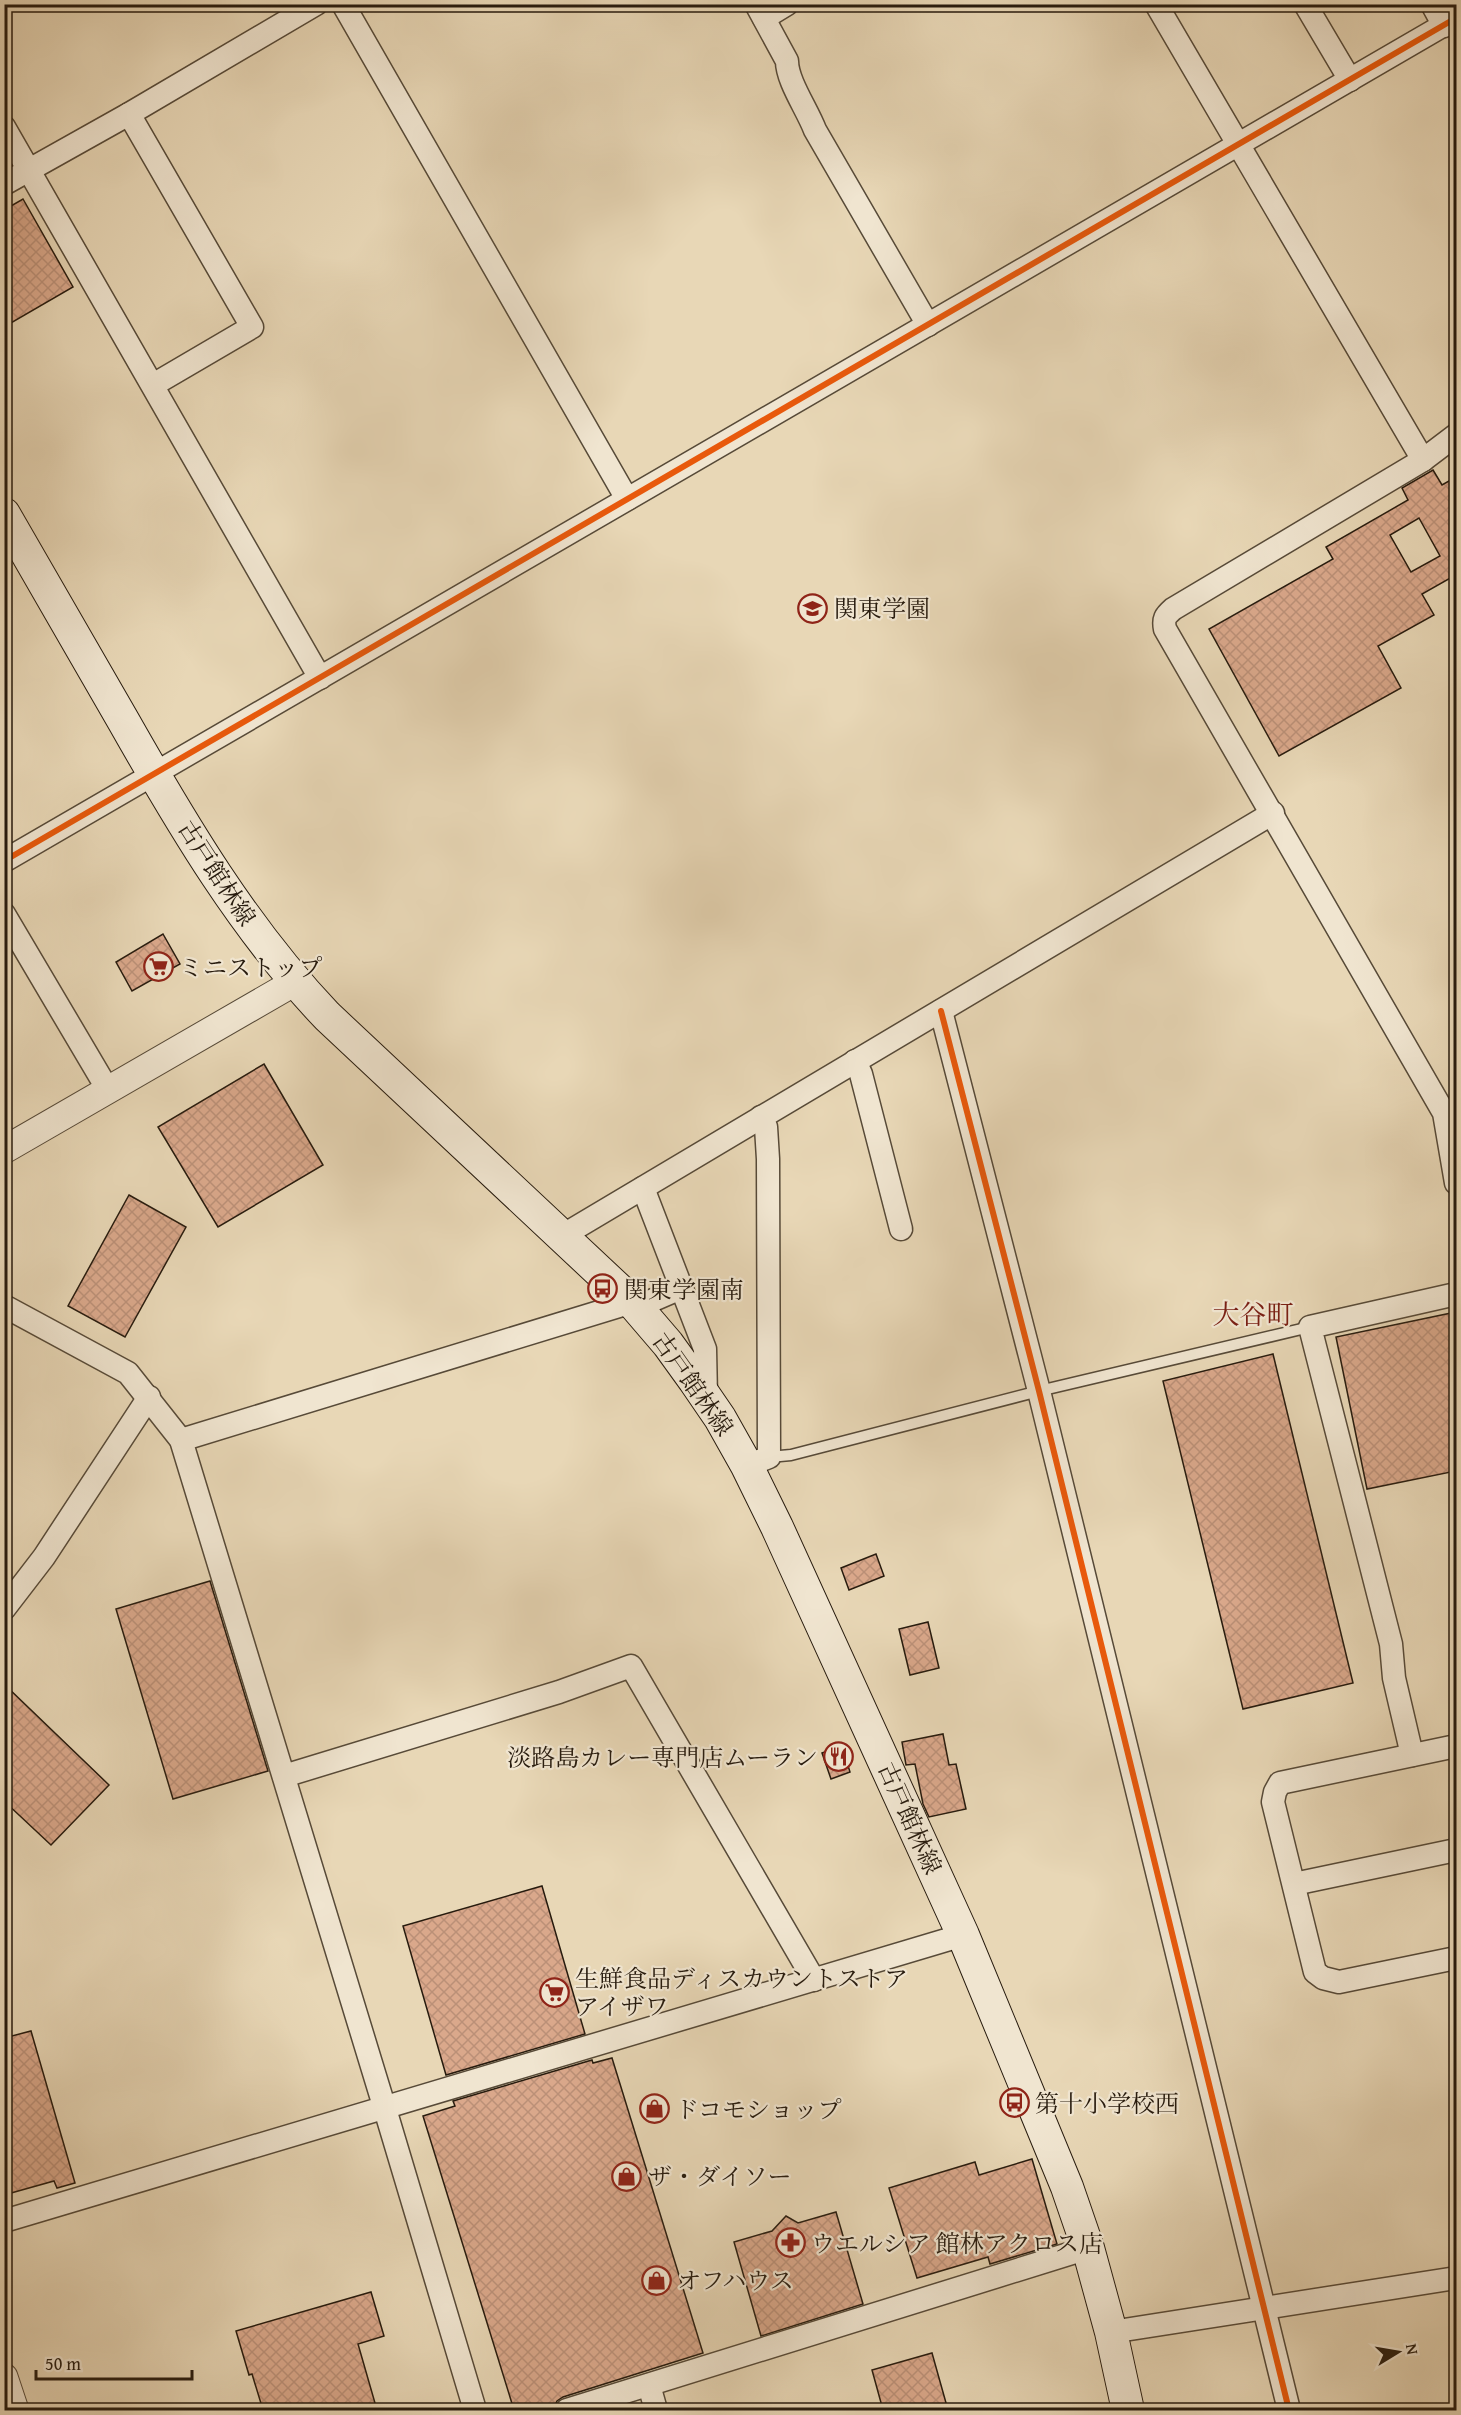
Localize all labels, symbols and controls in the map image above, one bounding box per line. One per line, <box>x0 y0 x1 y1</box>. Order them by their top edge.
place label: 関東学園 <box>834 591 930 626</box>
school or university icon: 関東学園 <box>797 592 829 624</box>
street label: 古戸館林線 <box>170 813 264 933</box>
place label: ミニストップ <box>179 950 322 985</box>
supermarket icon: ミニストップ <box>142 951 174 983</box>
place label: 関東学園南 <box>624 1272 744 1307</box>
bus stop icon: 関東学園南 <box>587 1273 619 1305</box>
district label: 大谷町 <box>1213 1294 1294 1334</box>
street label: 古戸館林線 <box>644 1325 742 1443</box>
place label: 淡路島カレー専門店ムーラン <box>507 1740 818 1775</box>
restaurant icon: 淡路島カレー専門店ムーラン <box>823 1741 855 1773</box>
street label: 古戸館林線 <box>870 1756 950 1880</box>
place label: 生鮮食品ディスカウントストア アイザワ <box>575 1961 908 2024</box>
supermarket icon: 生鮮食品ディスカウントストア アイザワ <box>538 1976 570 2008</box>
place label: 第十小学校西 <box>1035 2086 1179 2121</box>
bus stop icon: 第十小学校西 <box>998 2087 1030 2119</box>
place label: ドコモショップ <box>675 2092 842 2127</box>
shop icon: ドコモショップ <box>638 2093 670 2125</box>
place label: ザ・ダイソー <box>648 2159 792 2194</box>
shop icon: ザ・ダイソー <box>611 2160 643 2192</box>
place label: ウエルシア 館林アクロス店 <box>811 2226 1103 2261</box>
pharmacy icon: ウエルシア 館林アクロス店 <box>774 2227 806 2259</box>
place label: オフハウス <box>677 2263 794 2298</box>
shop icon: オフハウス <box>640 2264 672 2296</box>
north arrow <box>1368 2322 1428 2382</box>
text: N <box>1400 2342 1426 2357</box>
scale bar <box>36 2343 192 2381</box>
text: 50 m <box>45 2350 81 2377</box>

